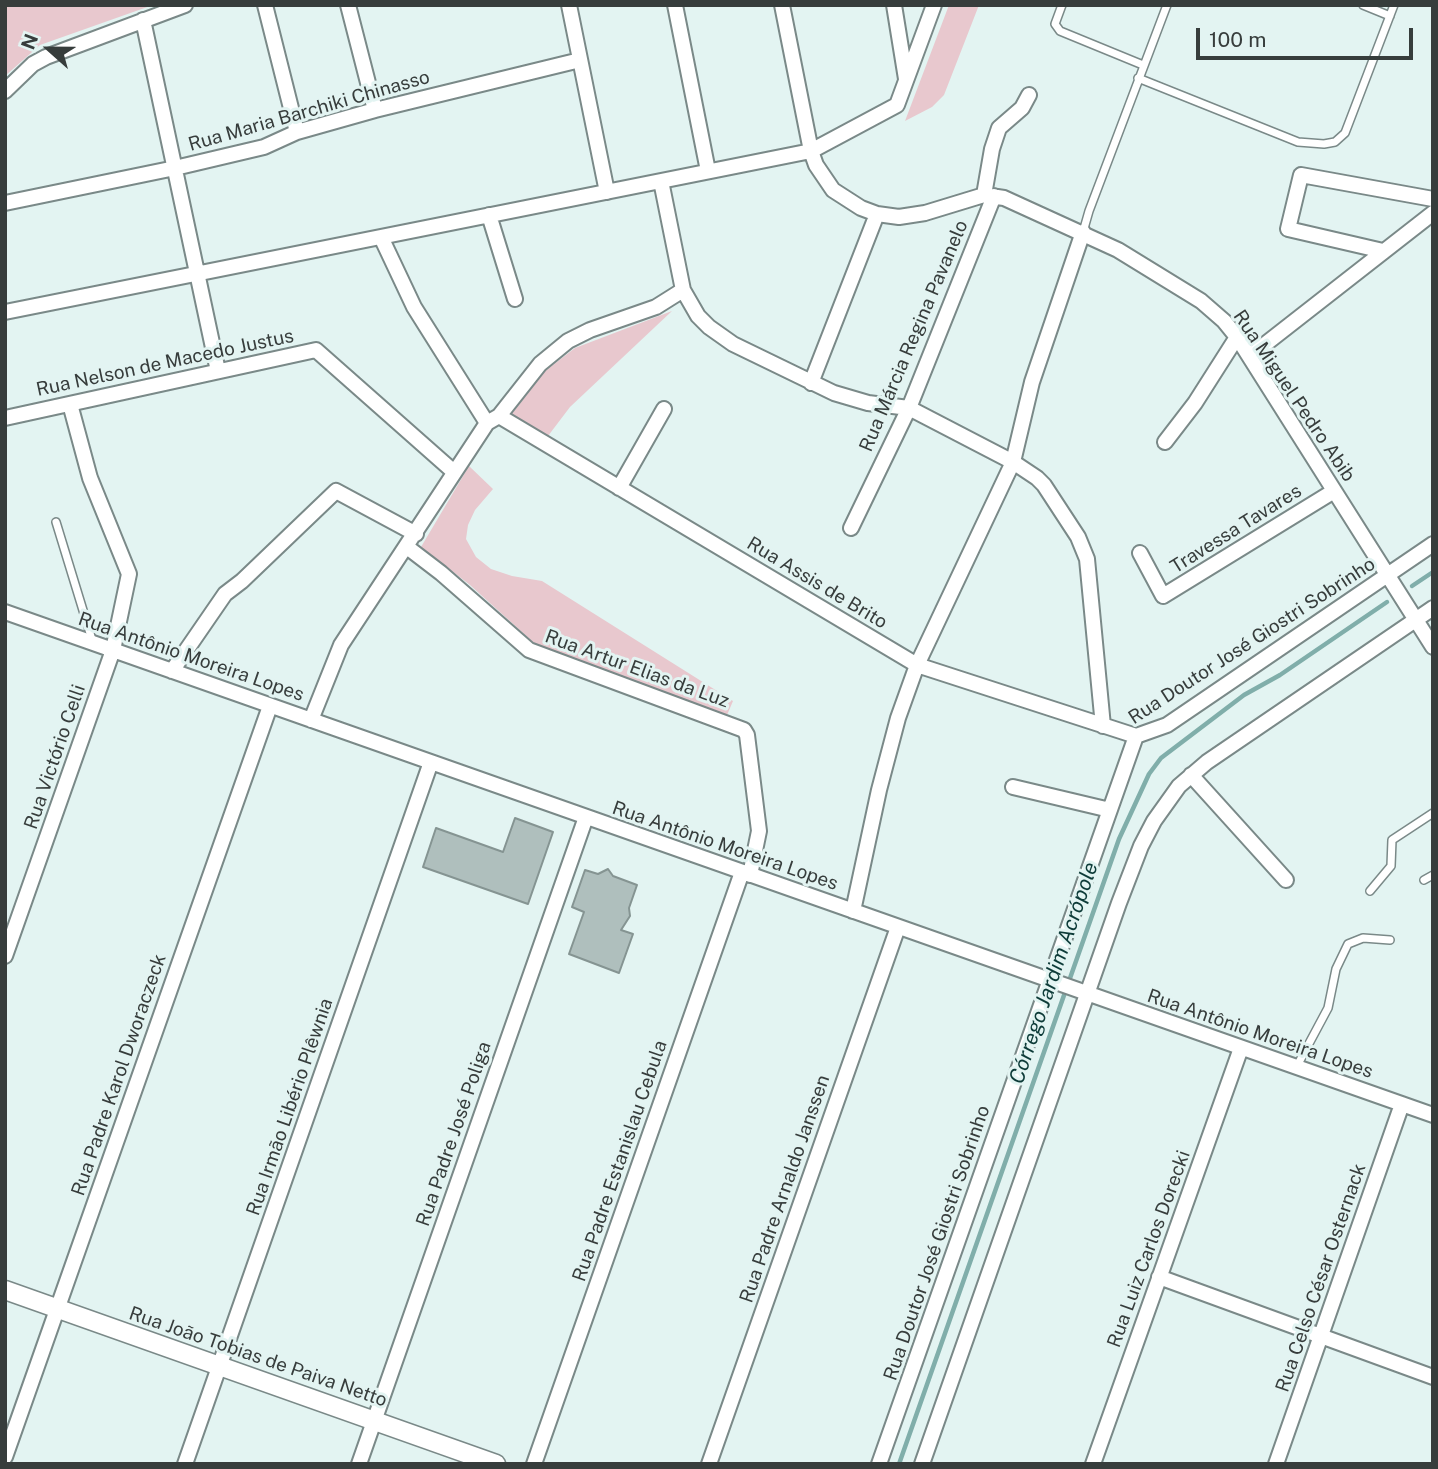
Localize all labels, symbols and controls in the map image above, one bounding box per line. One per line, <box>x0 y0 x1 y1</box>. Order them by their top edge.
north arrow <box>14 14 84 84</box>
scale bar <box>1200 14 1417 58</box>
text: 100 m <box>1209 27 1266 52</box>
text: N <box>16 31 42 52</box>
street label: Rua Maria Barchiki Chinasso <box>186 66 432 156</box>
street label: Rua Márcia Regina Pavanelo <box>855 217 973 455</box>
street label: Rua Miguel Pedro Abib <box>1228 306 1360 486</box>
street label: Rua Nelson de Macedo Justus <box>34 325 296 401</box>
street label: Travessa Tavares <box>1166 480 1306 578</box>
street label: Rua Assis de Brito <box>743 532 891 634</box>
street label: Rua Doutor José Giostri Sobrinho <box>1124 553 1380 729</box>
street label: Rua Antônio Moreira Lopes <box>75 608 307 706</box>
street label: Rua Artur Elias da Luz <box>542 625 732 713</box>
street label: Rua Victório Celli <box>20 682 90 832</box>
street label: Rua Antônio Moreira Lopes <box>609 797 841 895</box>
water label: Córrego Jardim Acrópole <box>1004 859 1104 1087</box>
street label: Rua Padre Karol Dworaczeck <box>67 951 171 1199</box>
street label: Rua Antônio Moreira Lopes <box>1144 985 1376 1083</box>
street label: Rua Irmão Libério Plêwnia <box>242 995 338 1219</box>
street label: Rua Padre Estanislau Cebula <box>568 1037 672 1285</box>
street label: Rua Padre José Poliga <box>412 1039 496 1229</box>
street label: Rua Padre Arnaldo Janssen <box>735 1072 835 1306</box>
street label: Rua Doutor José Giostri Sobrinho <box>879 1103 995 1383</box>
street label: Rua Luiz Carlos Dorecki <box>1103 1147 1195 1351</box>
street label: Rua Celso César Osternack <box>1271 1161 1371 1395</box>
street label: Rua João Tobias de Paiva Netto <box>126 1302 390 1412</box>

